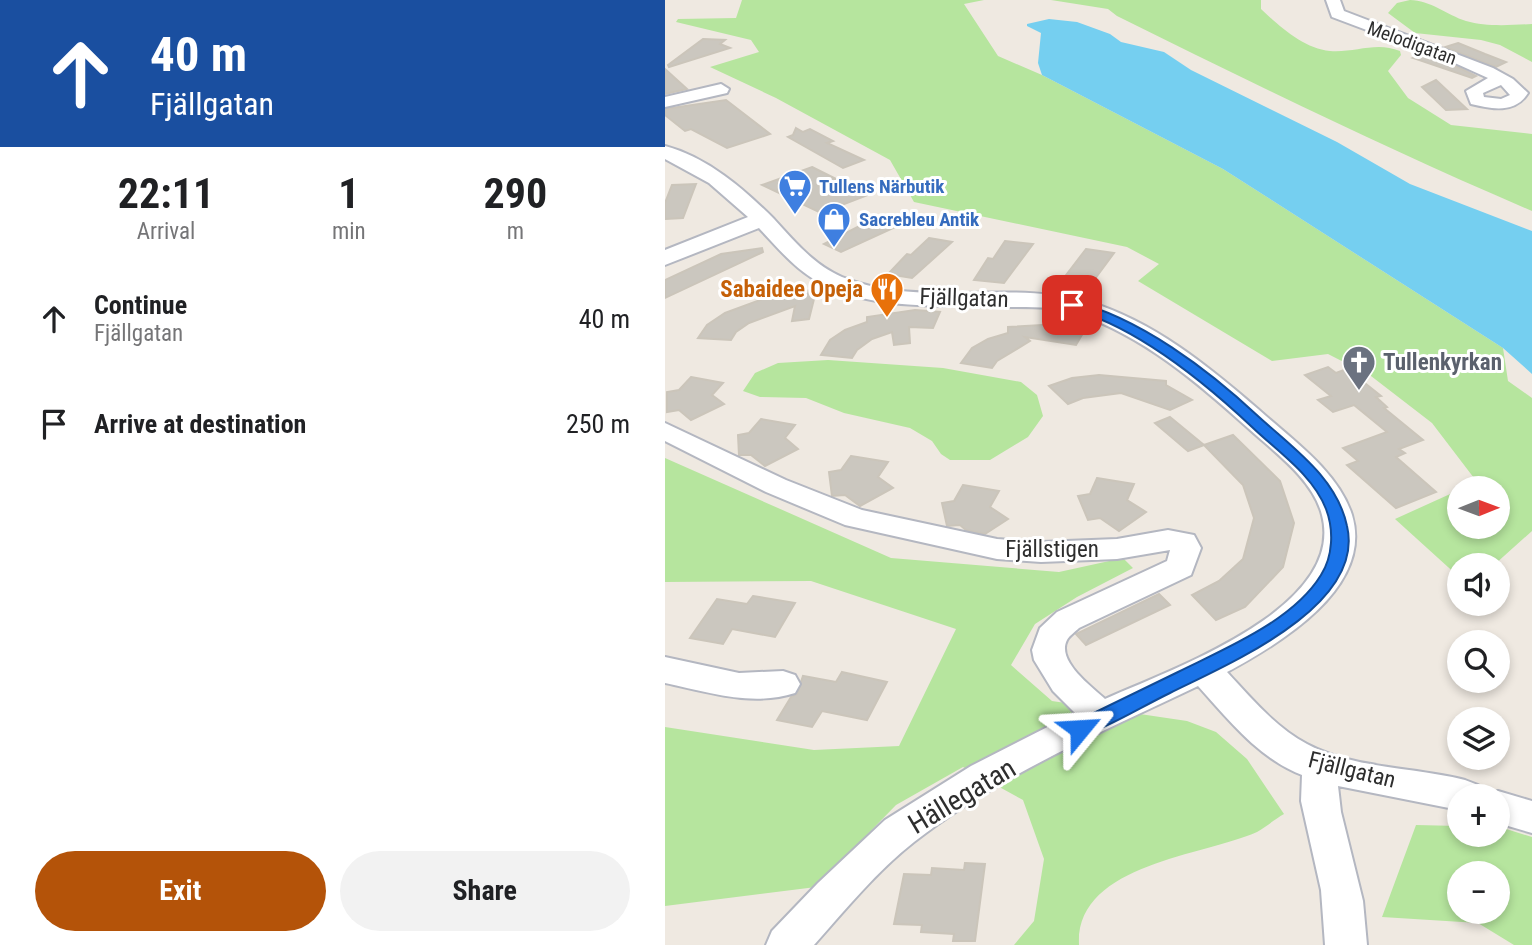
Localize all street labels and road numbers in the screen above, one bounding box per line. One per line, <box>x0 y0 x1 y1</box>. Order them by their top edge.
street label: Melodigatan <box>1364 16 1460 70</box>
street label: Fjällgatan <box>919 283 1009 313</box>
street label: Fjällstigen <box>1005 536 1099 563</box>
street label: Fjällgatan <box>1305 746 1399 794</box>
street label: Hällegatan <box>902 751 1022 841</box>

